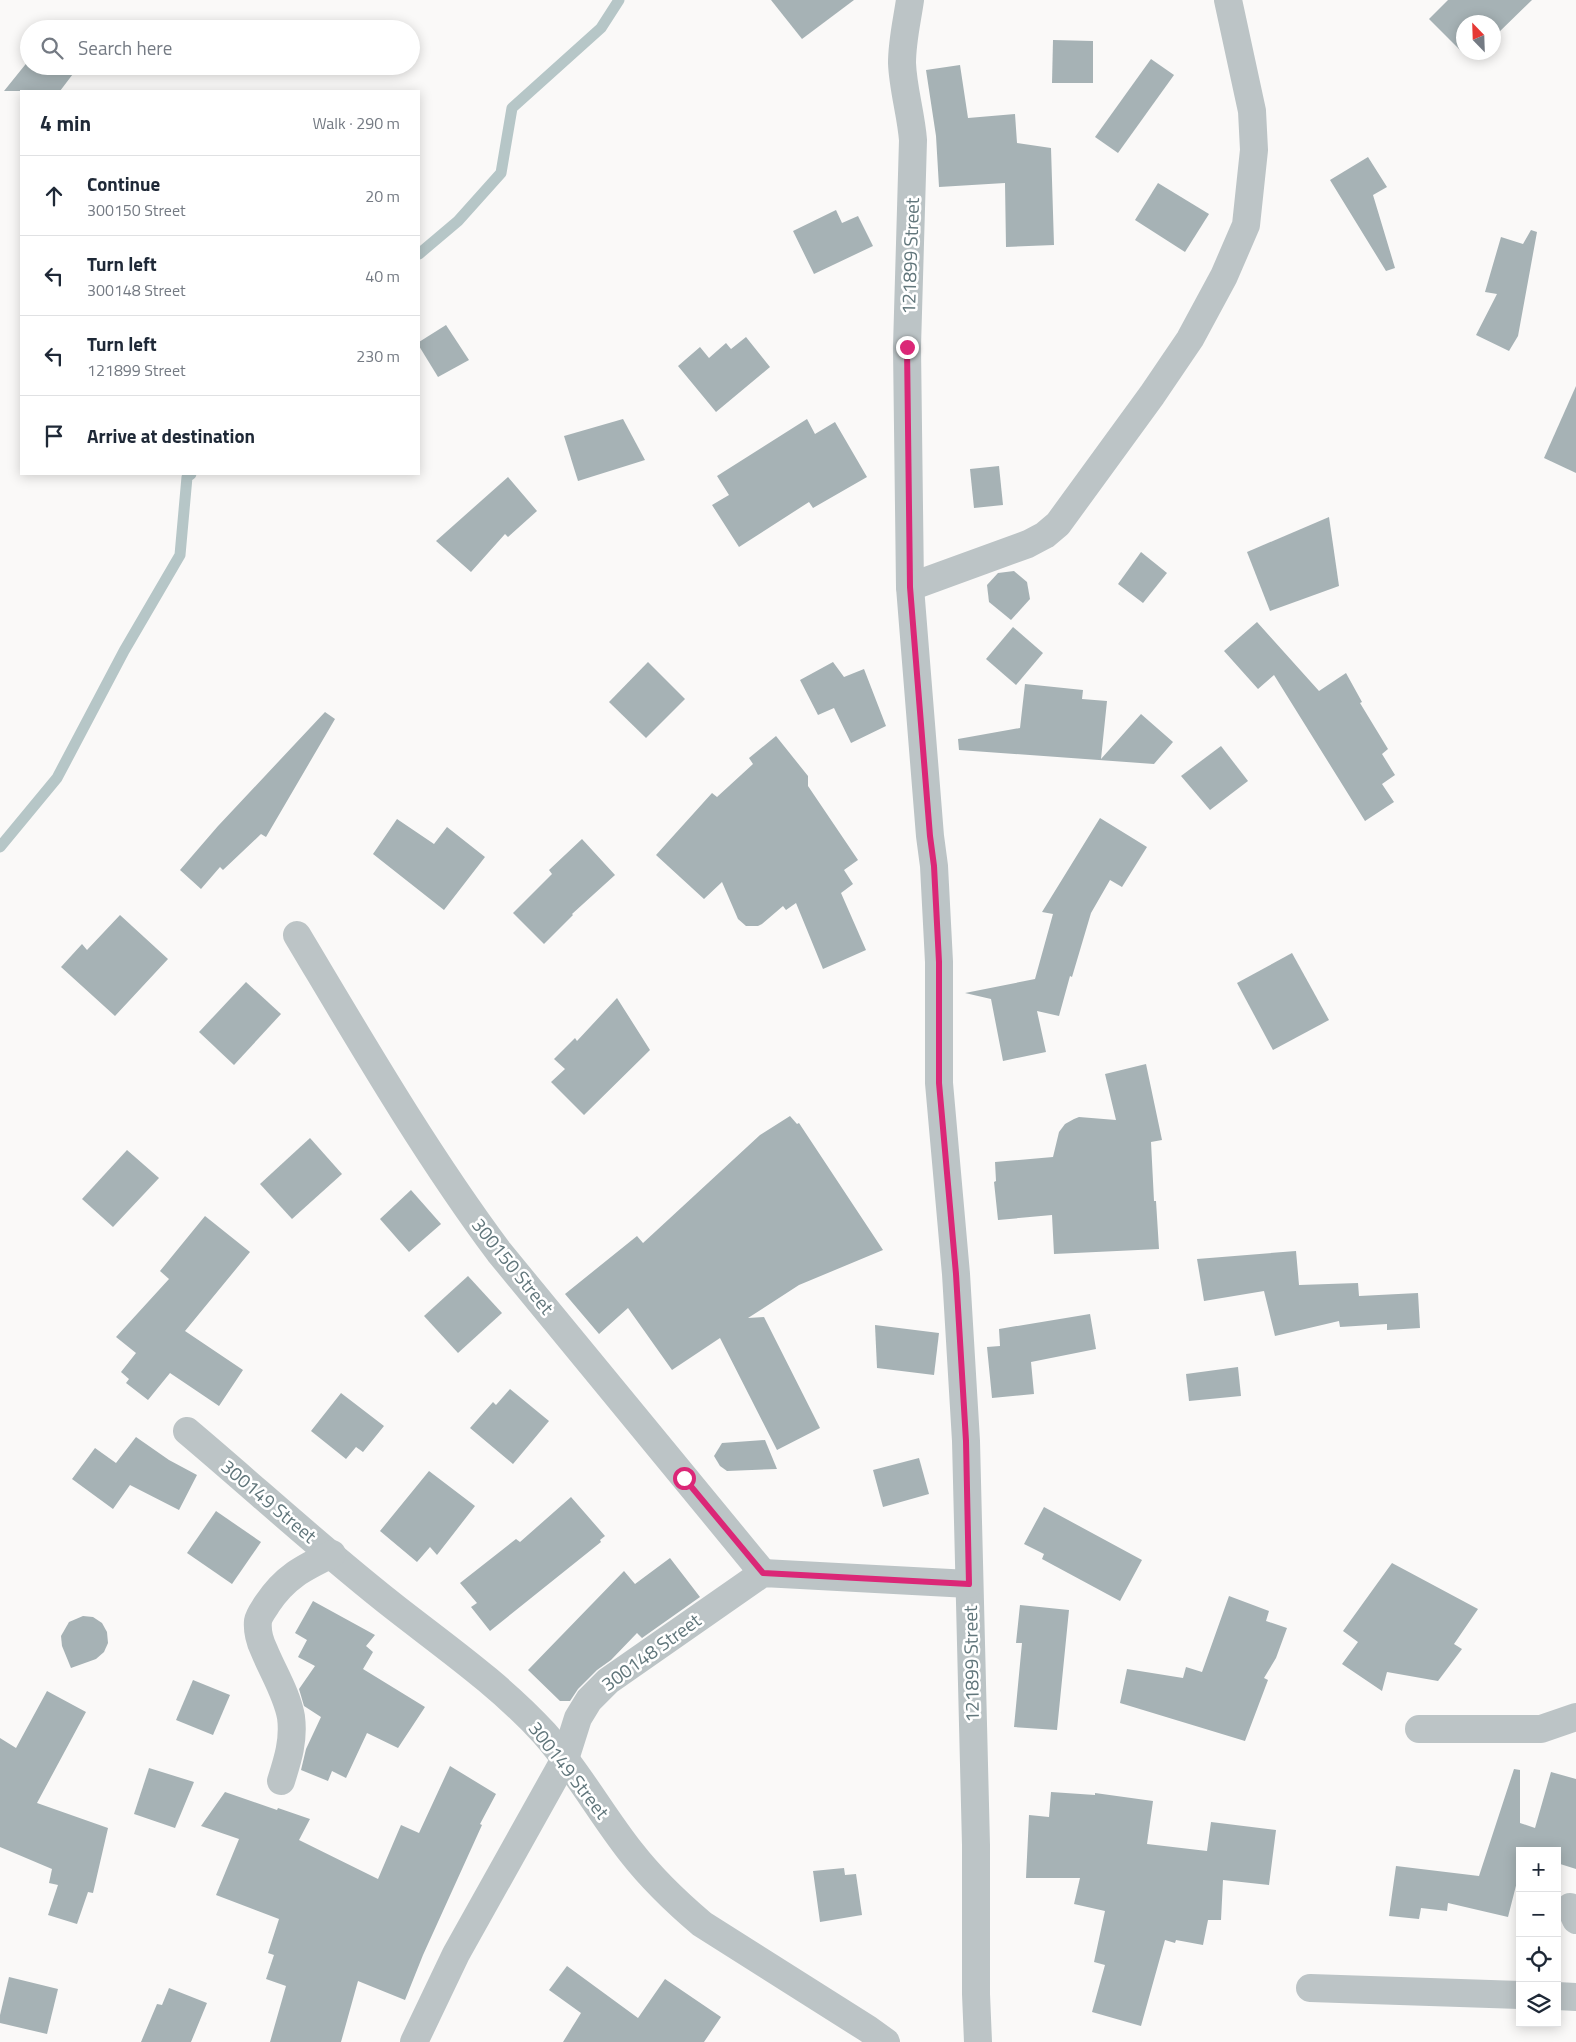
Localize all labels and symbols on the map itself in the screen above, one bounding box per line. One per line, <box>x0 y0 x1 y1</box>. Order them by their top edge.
north arrow <box>1456 15 1501 60</box>
street label: 121899 Street <box>893 197 926 315</box>
route end <box>896 336 919 359</box>
street label: 300150 Street <box>465 1211 562 1321</box>
street label: 300149 Street <box>215 1452 324 1550</box>
route start <box>673 1467 696 1490</box>
street label: 300148 Street <box>595 1605 707 1698</box>
street label: 121899 Street <box>955 1605 986 1723</box>
street label: 300149 Street <box>522 1715 617 1825</box>

